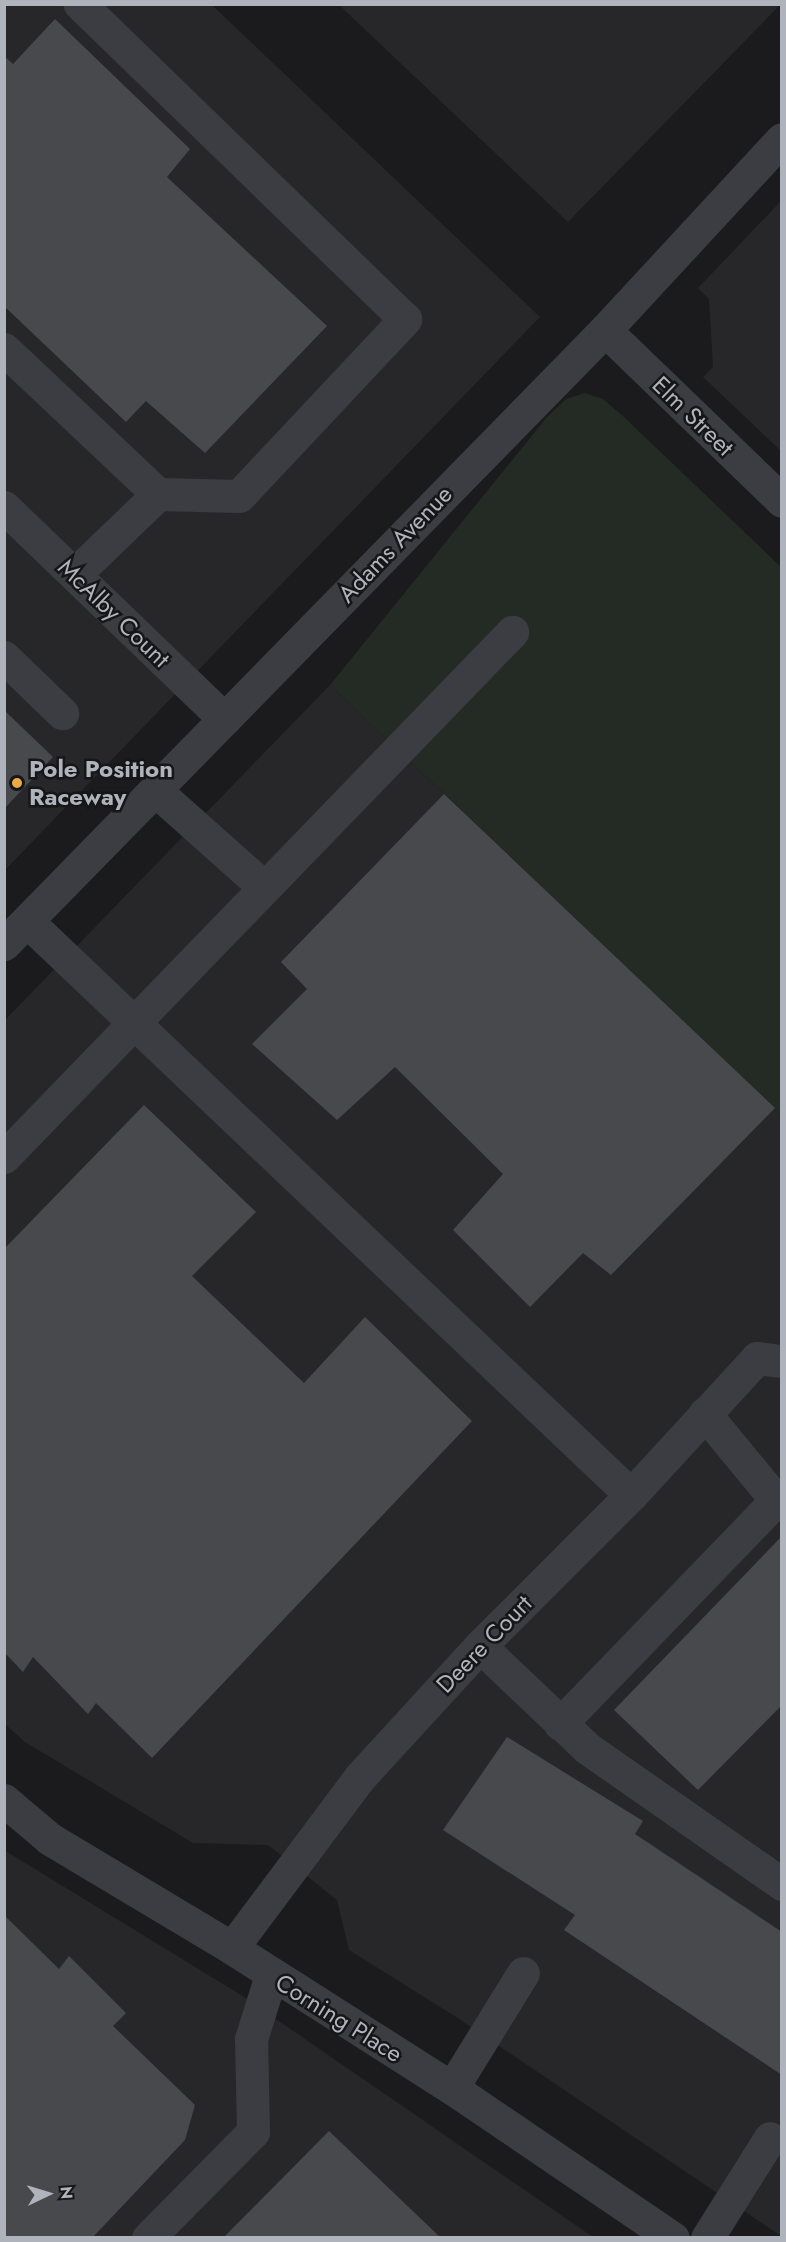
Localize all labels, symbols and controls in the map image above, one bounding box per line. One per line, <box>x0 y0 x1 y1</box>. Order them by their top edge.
street label: Elm Street <box>646 370 740 462</box>
street label: Adams Avenue <box>332 480 458 608</box>
street label: McAlby Count <box>52 553 176 673</box>
place label: Pole Position Raceway <box>29 755 173 811</box>
marker: Pole Position Raceway <box>10 776 24 790</box>
street label: Deere Court <box>430 1589 538 1699</box>
street label: Corning Place <box>270 1968 408 2068</box>
north arrow <box>18 2164 78 2224</box>
text: N <box>55 2186 78 2200</box>

